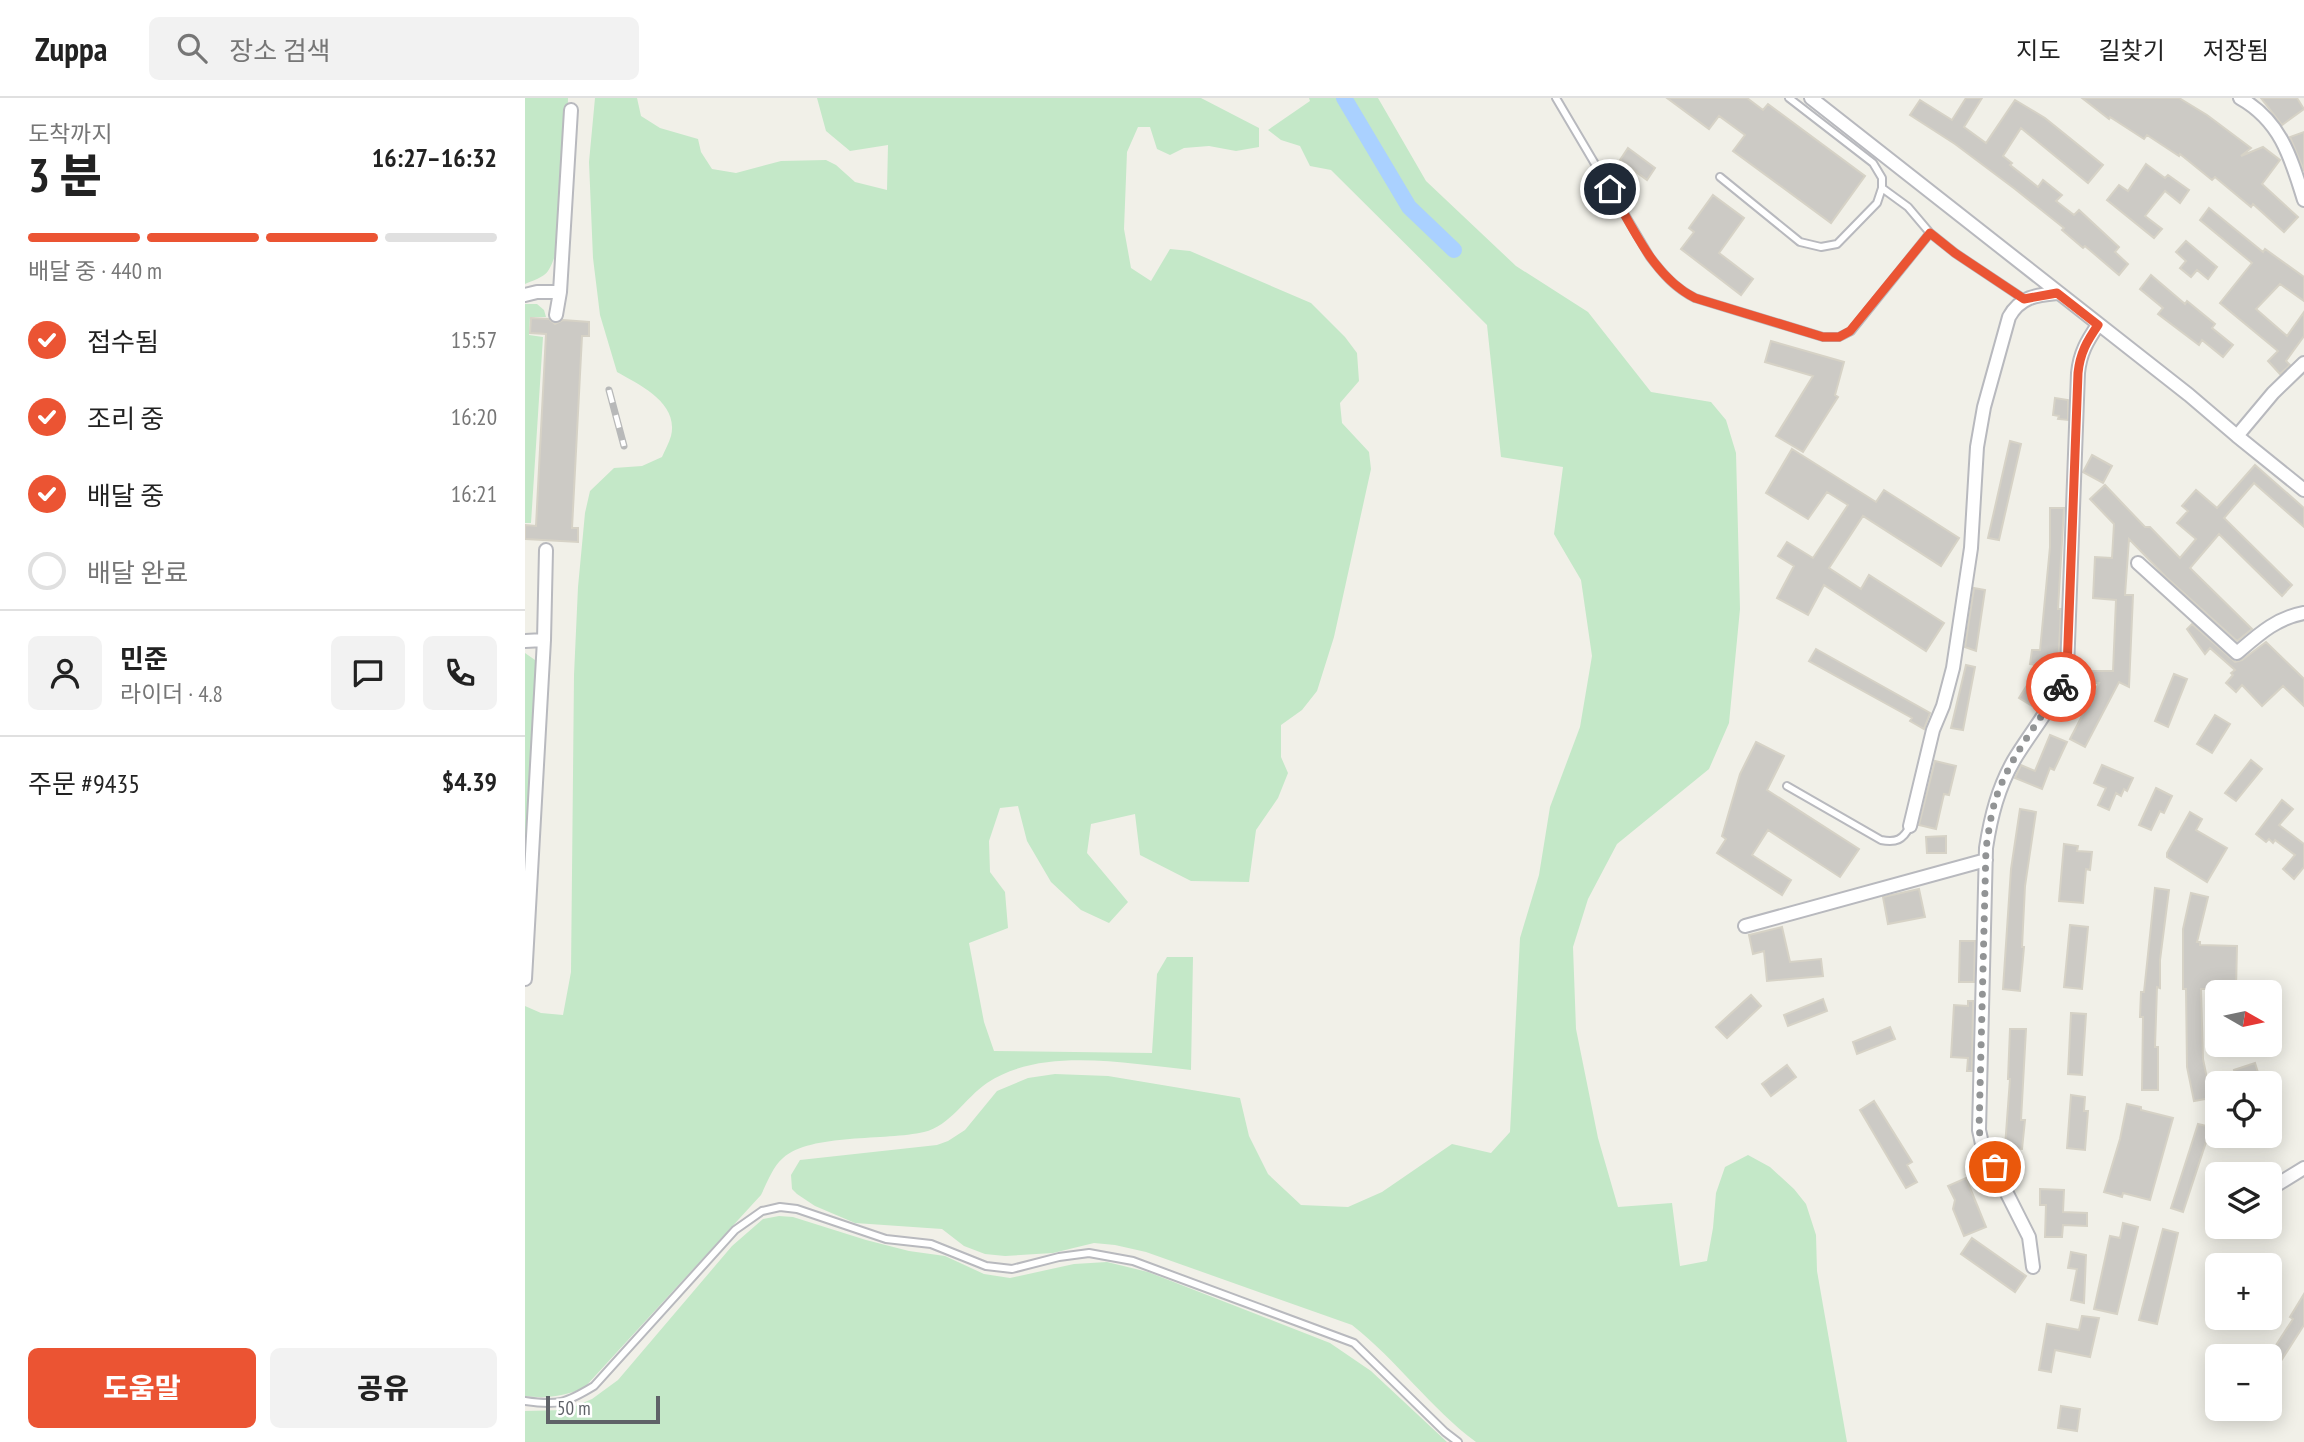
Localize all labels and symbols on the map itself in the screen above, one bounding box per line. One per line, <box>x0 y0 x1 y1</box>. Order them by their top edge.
pin <box>1580 159 1640 219</box>
courier <box>2026 652 2096 722</box>
north arrow <box>2205 980 2282 1057</box>
pin <box>1965 1137 2025 1197</box>
scale bar <box>546 1393 660 1425</box>

